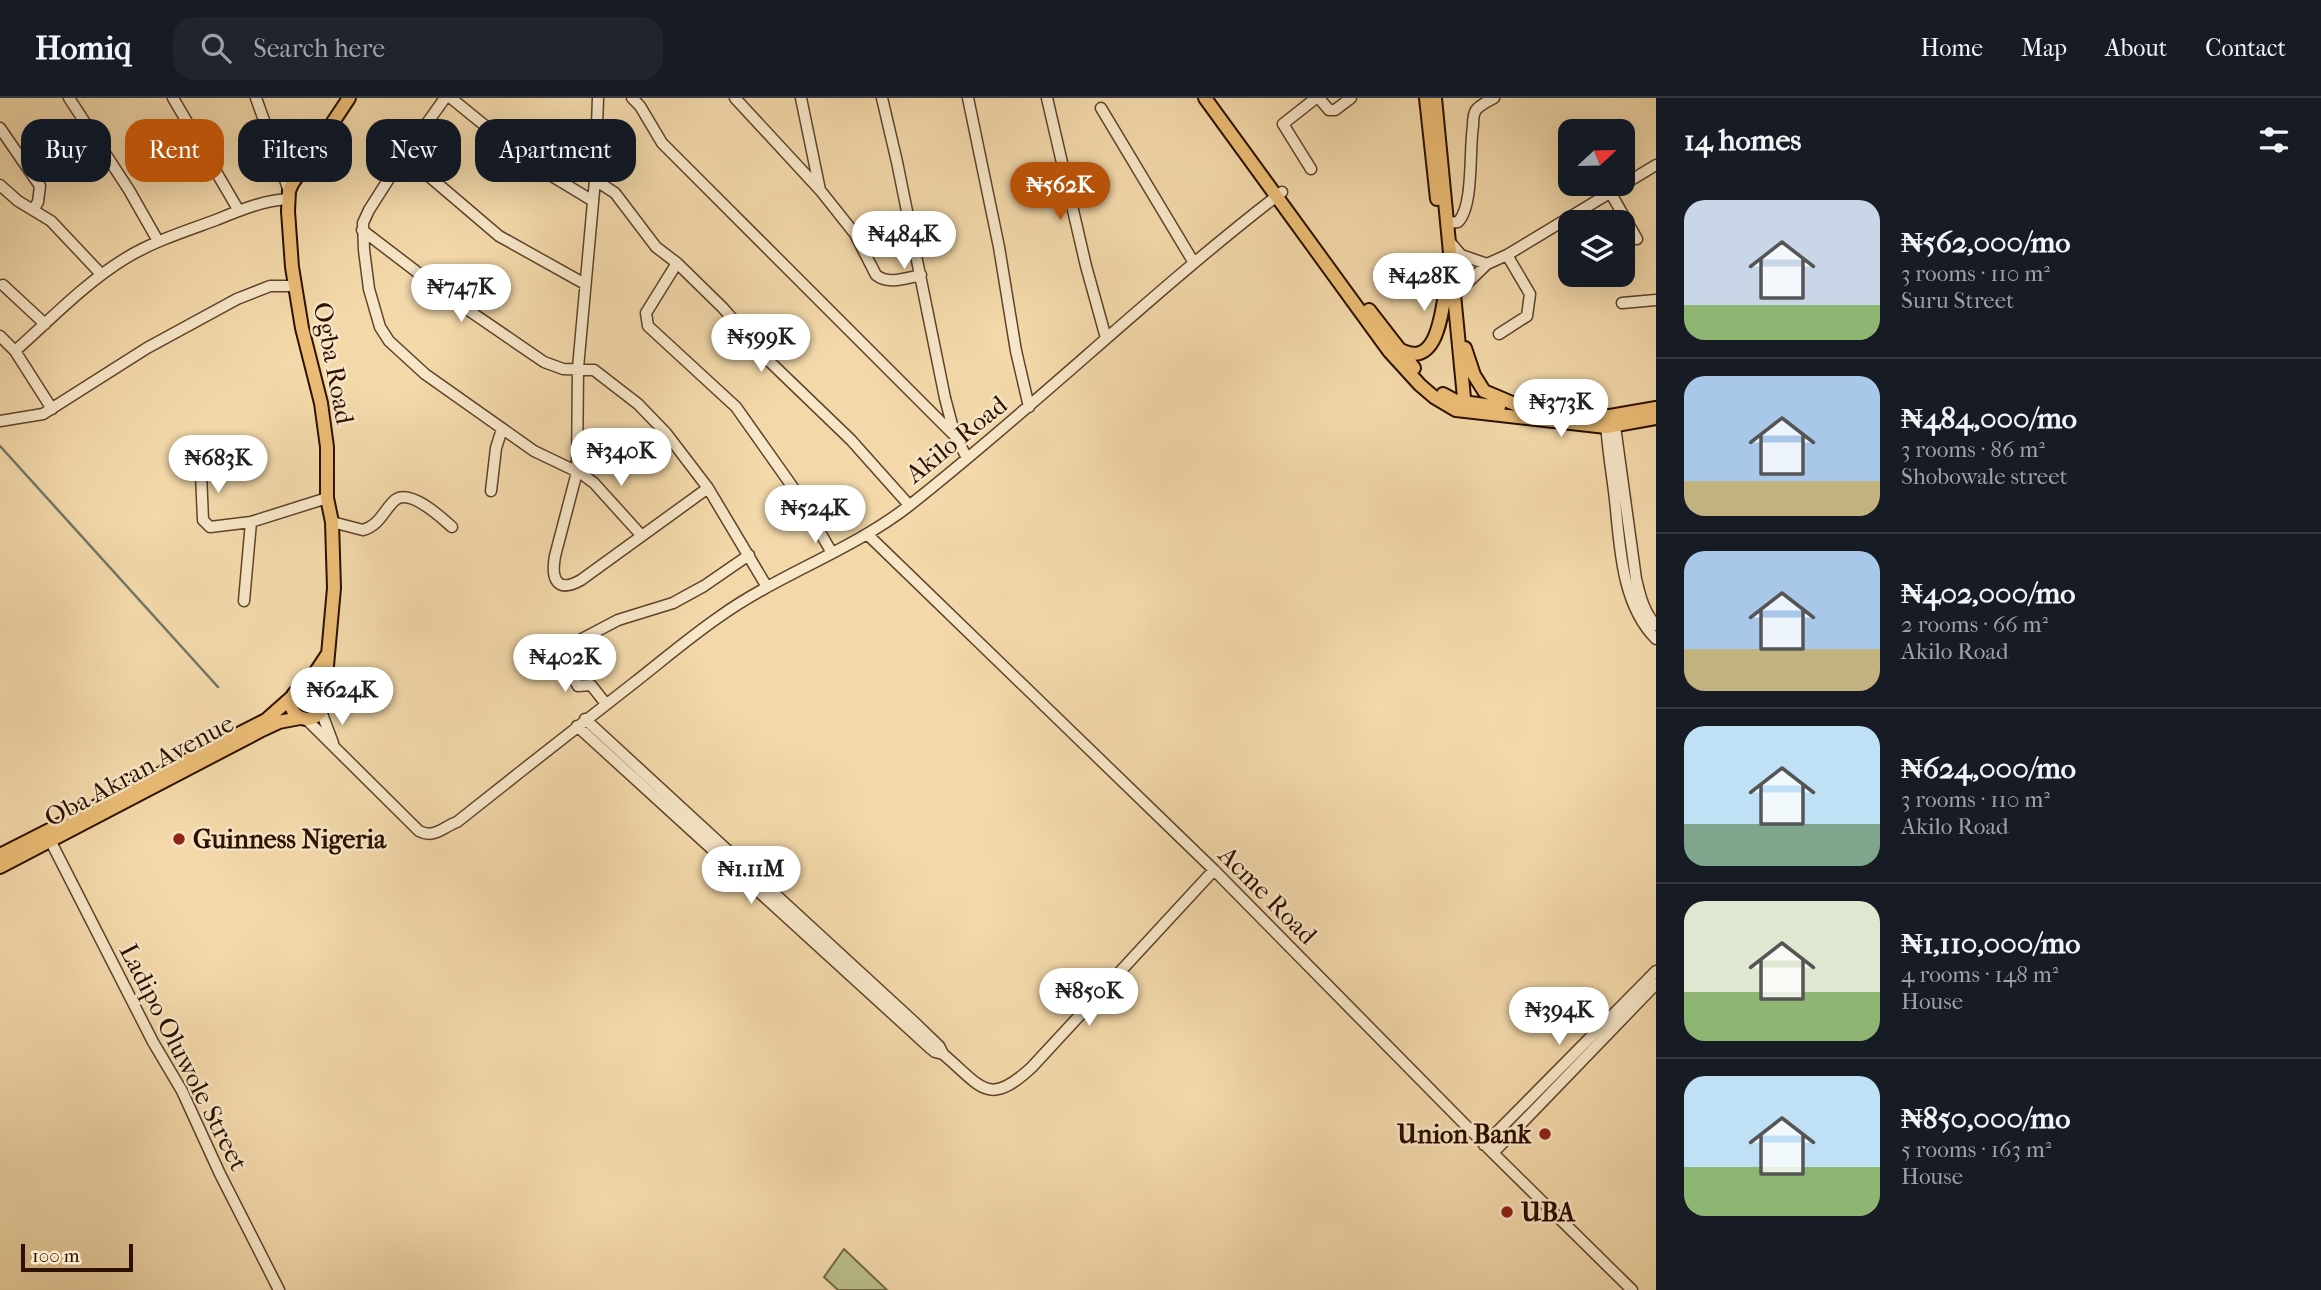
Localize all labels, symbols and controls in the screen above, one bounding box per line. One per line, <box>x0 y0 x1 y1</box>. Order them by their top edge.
search box <box>173 17 663 80</box>
text: Homiq <box>35 29 131 68</box>
icon: search <box>197 29 235 67</box>
text: Search here <box>253 33 385 64</box>
text: Home <box>1921 34 1983 62</box>
text: Map <box>2021 34 2067 62</box>
text: About <box>2105 34 2167 62</box>
text: Contact <box>2205 34 2286 62</box>
chip: Buy <box>21 119 111 182</box>
chip: Rent <box>125 119 224 182</box>
chip: Filters <box>238 119 352 182</box>
chip: New <box>366 119 461 182</box>
chip: Apartment <box>475 119 636 182</box>
north arrow <box>1558 119 1634 196</box>
map controls <box>1558 119 1635 287</box>
icon: filters <box>2255 121 2293 159</box>
text: 14 homes <box>1684 123 1801 158</box>
pin: ₦562K <box>1011 162 1109 222</box>
text: ₦562K <box>1026 171 1094 198</box>
button: layers <box>1558 210 1635 287</box>
pin: ₦484K <box>855 212 953 271</box>
text: ₦484K <box>868 220 940 247</box>
text: ₦562,000/mo <box>1901 225 2071 260</box>
icon: home <box>1740 228 1824 312</box>
pin: ₦428K <box>1375 254 1473 313</box>
text: 3 rooms · 110 m² <box>1901 260 2050 287</box>
text: ₦428K <box>1389 262 1459 289</box>
pin: ₦747K <box>412 264 510 324</box>
text: ₦747K <box>427 273 495 300</box>
text: Suru Street <box>1901 287 2014 314</box>
street label: Ogba Road <box>307 299 361 428</box>
pin: ₦599K <box>712 314 810 374</box>
text: ₦599K <box>727 323 795 350</box>
pin: ₦373K <box>1512 380 1610 439</box>
text: ₦373K <box>1529 388 1593 415</box>
street label: Akilo Road <box>899 389 1014 490</box>
text: ₦484,000/mo <box>1901 401 2077 436</box>
icon: home <box>1740 404 1824 488</box>
pin: ₦340K <box>572 428 670 488</box>
pin: ₦683K <box>169 436 267 495</box>
text: 3 rooms · 86 m² <box>1901 436 2045 463</box>
text: ₦340K <box>586 437 656 464</box>
text: ₦683K <box>185 444 251 471</box>
text: Shobowale street <box>1901 463 2068 490</box>
pin: ₦524K <box>766 486 864 545</box>
text: ₦524K <box>781 494 849 521</box>
text: ₦402,000/mo <box>1901 576 2076 611</box>
icon: home <box>1740 579 1824 663</box>
text: 2 rooms · 66 m² <box>1901 611 2048 638</box>
pin: ₦402K <box>516 634 614 694</box>
text: Akilo Road <box>1901 638 2009 665</box>
text: ₦402K <box>529 643 601 670</box>
pin: ₦624K <box>293 668 391 727</box>
text: ₦624K <box>306 676 378 703</box>
street label: Oba Akran Avenue <box>39 707 239 833</box>
text: ₦624,000/mo <box>1901 751 2076 786</box>
icon: home <box>1740 754 1824 838</box>
text: 3 rooms · 110 m² <box>1901 786 2050 813</box>
text: Akilo Road <box>1901 813 2009 840</box>
place label: Guinness Nigeria <box>193 824 387 855</box>
marker: Guinness Nigeria <box>171 831 187 847</box>
street label: Acme Road <box>1211 839 1324 952</box>
pin: ₦1.11M <box>694 846 808 906</box>
text: ₦1.11M <box>718 855 784 882</box>
text: ₦1,110,000/mo <box>1901 926 2081 961</box>
icon: home <box>1740 929 1824 1013</box>
street label: Ladipo Oluwole Street <box>113 939 255 1176</box>
text: 4 rooms · 148 m² <box>1901 961 2058 988</box>
pin: ₦850K <box>1040 968 1138 1028</box>
text: ₦850K <box>1055 977 1123 1004</box>
pin: ₦394K <box>1510 988 1608 1047</box>
text: House <box>1901 988 1963 1015</box>
text: ₦394K <box>1525 996 1593 1023</box>
text: ₦850,000/mo <box>1901 1101 2070 1136</box>
icon: home <box>1740 1104 1824 1188</box>
place label: Union Bank <box>1396 1119 1533 1150</box>
marker: Union Bank <box>1537 1126 1553 1142</box>
text: 5 rooms · 163 m² <box>1901 1136 2051 1163</box>
text: House <box>1901 1163 1963 1190</box>
place label: UBA <box>1520 1197 1576 1228</box>
marker: UBA <box>1499 1204 1515 1220</box>
scale bar <box>21 1241 133 1273</box>
text: 100 m <box>32 1245 80 1267</box>

